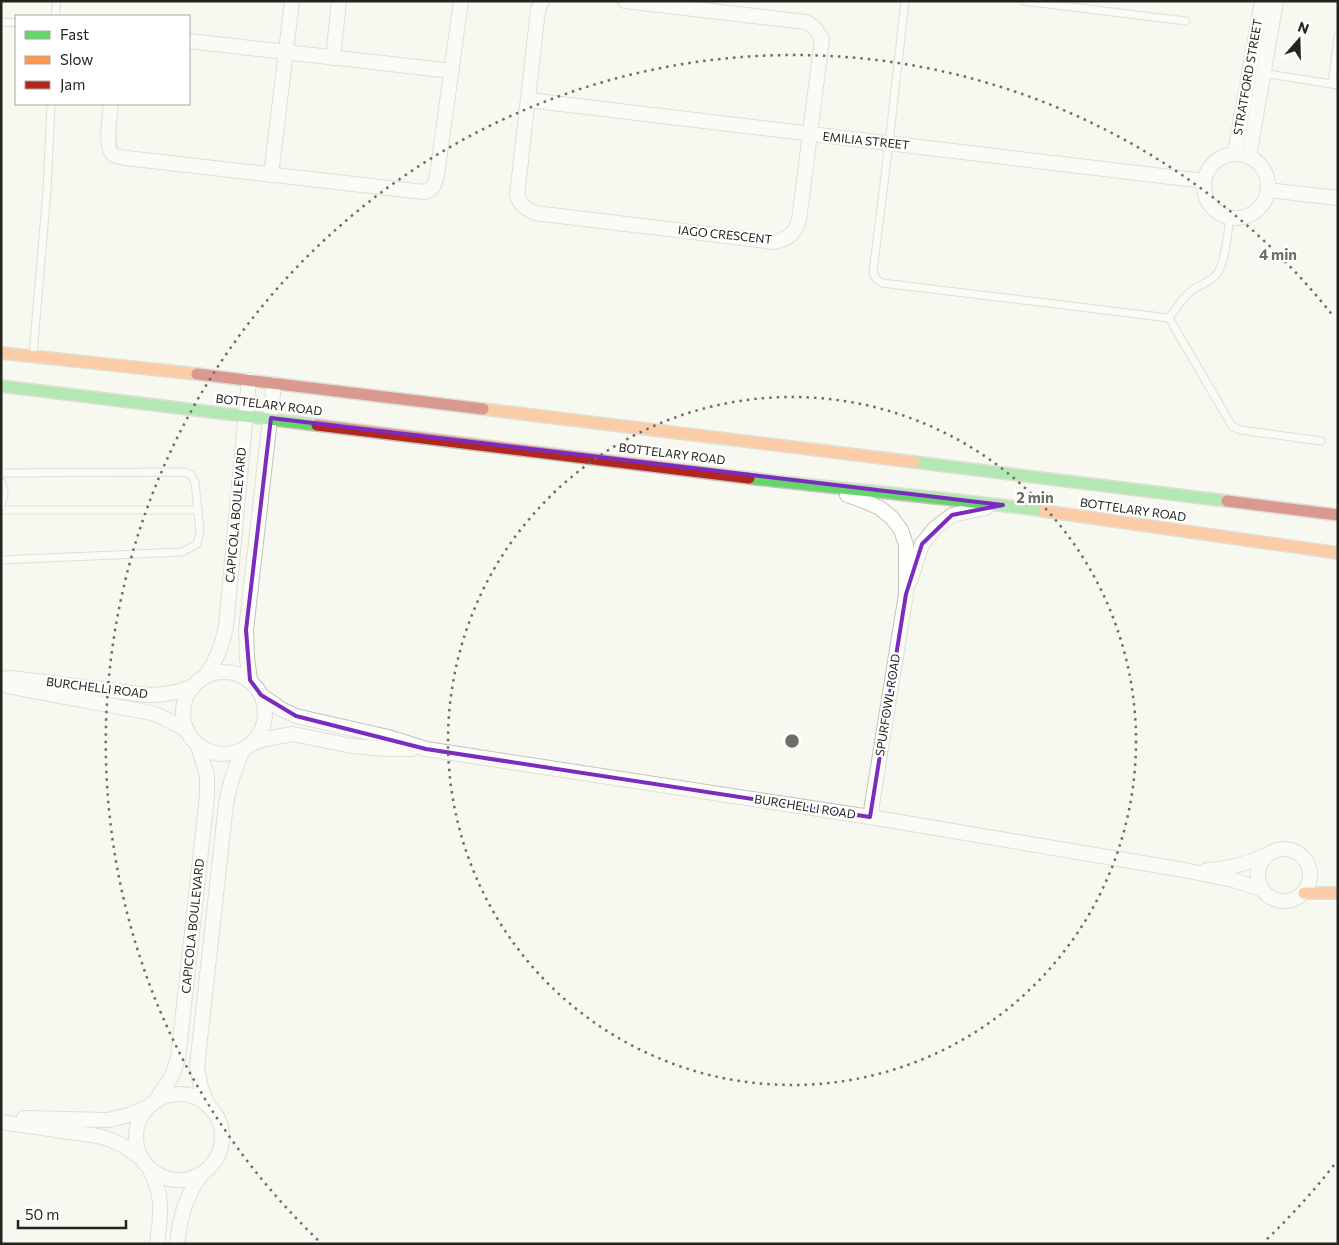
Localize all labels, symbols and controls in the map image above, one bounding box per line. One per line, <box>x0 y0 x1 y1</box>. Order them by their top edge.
legend <box>15 15 190 105</box>
north arrow <box>1274 15 1324 65</box>
street label: STRATFORD STREET <box>1230 17 1264 136</box>
text: N <box>1296 18 1311 37</box>
text: Fast <box>60 25 89 43</box>
text: Slow <box>60 50 93 68</box>
text: Jam <box>60 75 85 93</box>
street label: EMILIA STREET <box>822 128 911 152</box>
street label: IAGO CRESCENT <box>677 222 773 246</box>
text: 4 min <box>1259 245 1297 263</box>
street label: BOTTELARY ROAD <box>215 391 323 417</box>
street label: BOTTELARY ROAD <box>618 440 726 466</box>
street label: CAPICOLA BOULEVARD <box>222 447 248 583</box>
text: 2 min <box>1016 488 1054 506</box>
street label: BOTTELARY ROAD <box>1079 495 1187 523</box>
street label: SPURFOWL ROAD <box>872 652 902 757</box>
street label: BURCHELLI ROAD <box>45 674 149 700</box>
centre of rings <box>783 732 801 750</box>
street label: BURCHELLI ROAD <box>753 791 857 821</box>
street label: CAPICOLA BOULEVARD <box>178 858 206 994</box>
scale bar <box>18 1198 125 1230</box>
text: 50 m <box>25 1205 59 1223</box>

